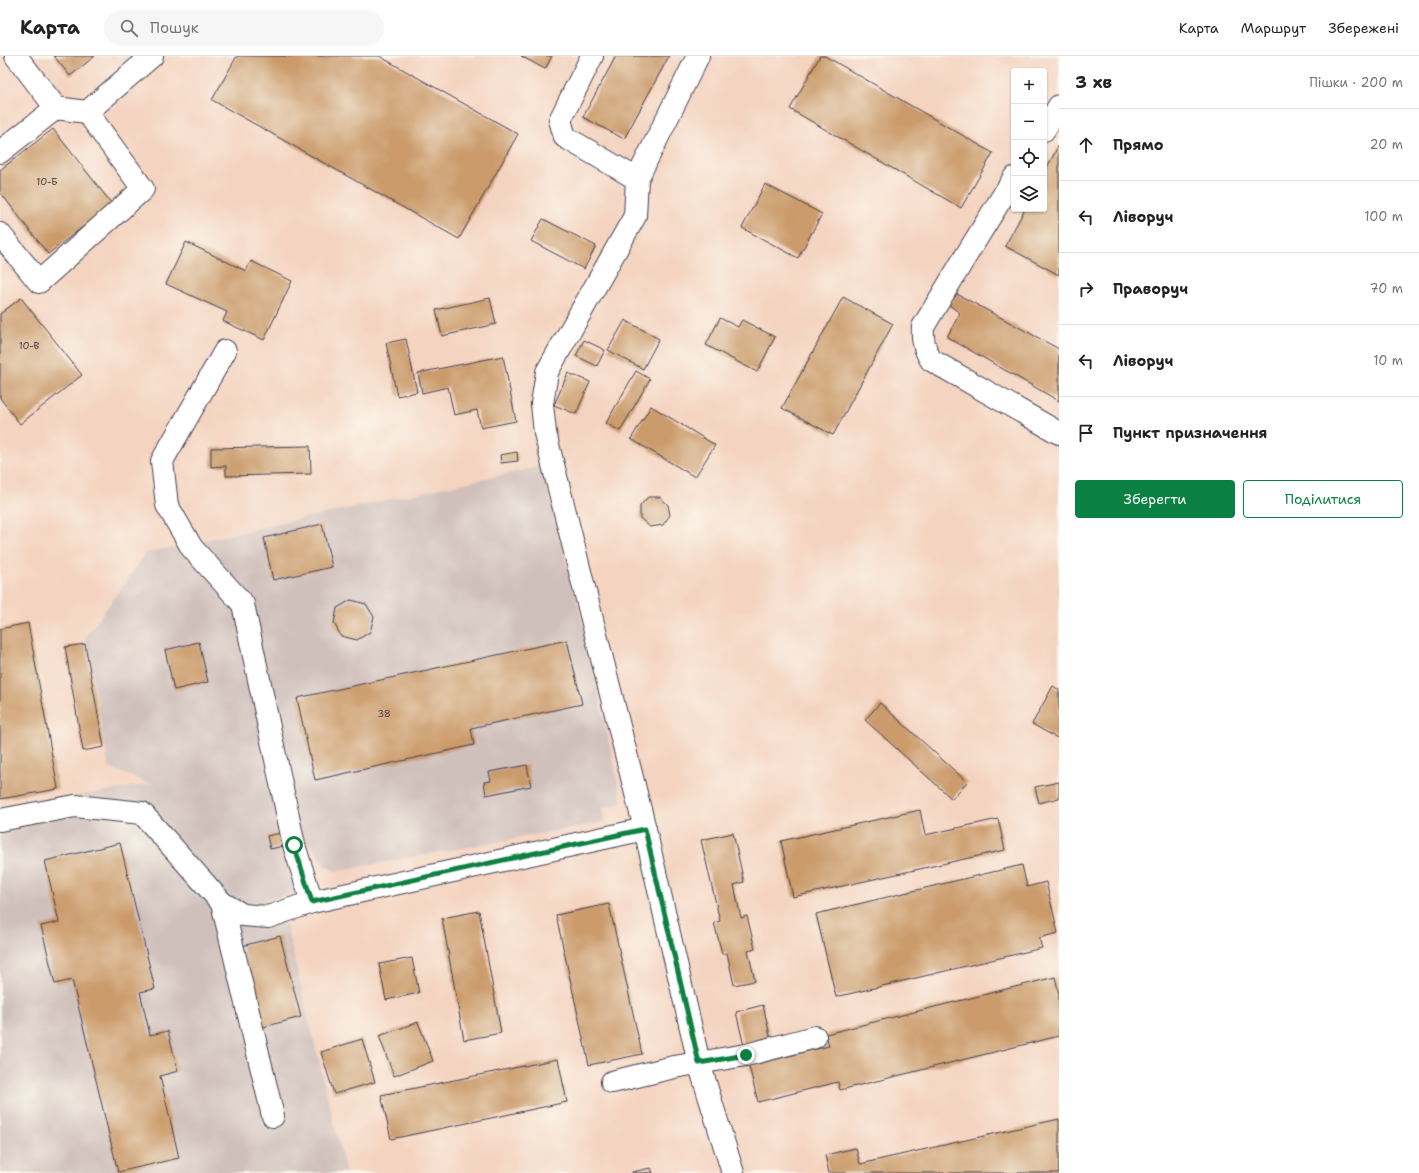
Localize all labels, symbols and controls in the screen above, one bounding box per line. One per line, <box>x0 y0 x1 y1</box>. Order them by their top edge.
search box <box>104 10 384 46</box>
text: Карта <box>20 15 80 40</box>
icon: search <box>118 17 140 39</box>
text: Пошук <box>150 18 199 38</box>
text: Карта <box>1179 19 1219 37</box>
text: Маршрут <box>1241 19 1306 37</box>
text: Збережені <box>1328 19 1399 37</box>
map controls <box>1011 68 1047 212</box>
button: + <box>1011 68 1047 104</box>
text: 3 хв <box>1075 71 1112 93</box>
text: Пішки · 200 m <box>1309 74 1403 91</box>
button: − <box>1011 104 1047 140</box>
icon: ahead <box>1075 134 1097 156</box>
text: Прямо <box>1113 135 1163 155</box>
text: 20 m <box>1370 136 1403 153</box>
button: locate <box>1011 140 1047 176</box>
house number: 10-Б <box>36 175 58 188</box>
button: layers <box>1011 176 1047 212</box>
icon: left <box>1075 206 1097 228</box>
text: Ліворуч <box>1113 207 1173 227</box>
text: 100 m <box>1364 208 1403 225</box>
icon: right <box>1075 278 1097 300</box>
text: Праворуч <box>1113 279 1188 299</box>
text: 70 m <box>1369 280 1403 297</box>
house number: 10-В <box>19 339 39 352</box>
icon: left <box>1075 350 1097 372</box>
text: Ліворуч <box>1113 351 1173 371</box>
text: 10 m <box>1373 352 1403 369</box>
icon: arrive <box>1075 422 1097 444</box>
text: Пункт призначення <box>1113 423 1268 443</box>
button: Зберегти <box>1075 480 1235 518</box>
button: Поділитися <box>1243 480 1403 518</box>
house number: 38 <box>377 707 391 720</box>
route start <box>285 836 303 854</box>
route end <box>737 1046 755 1064</box>

